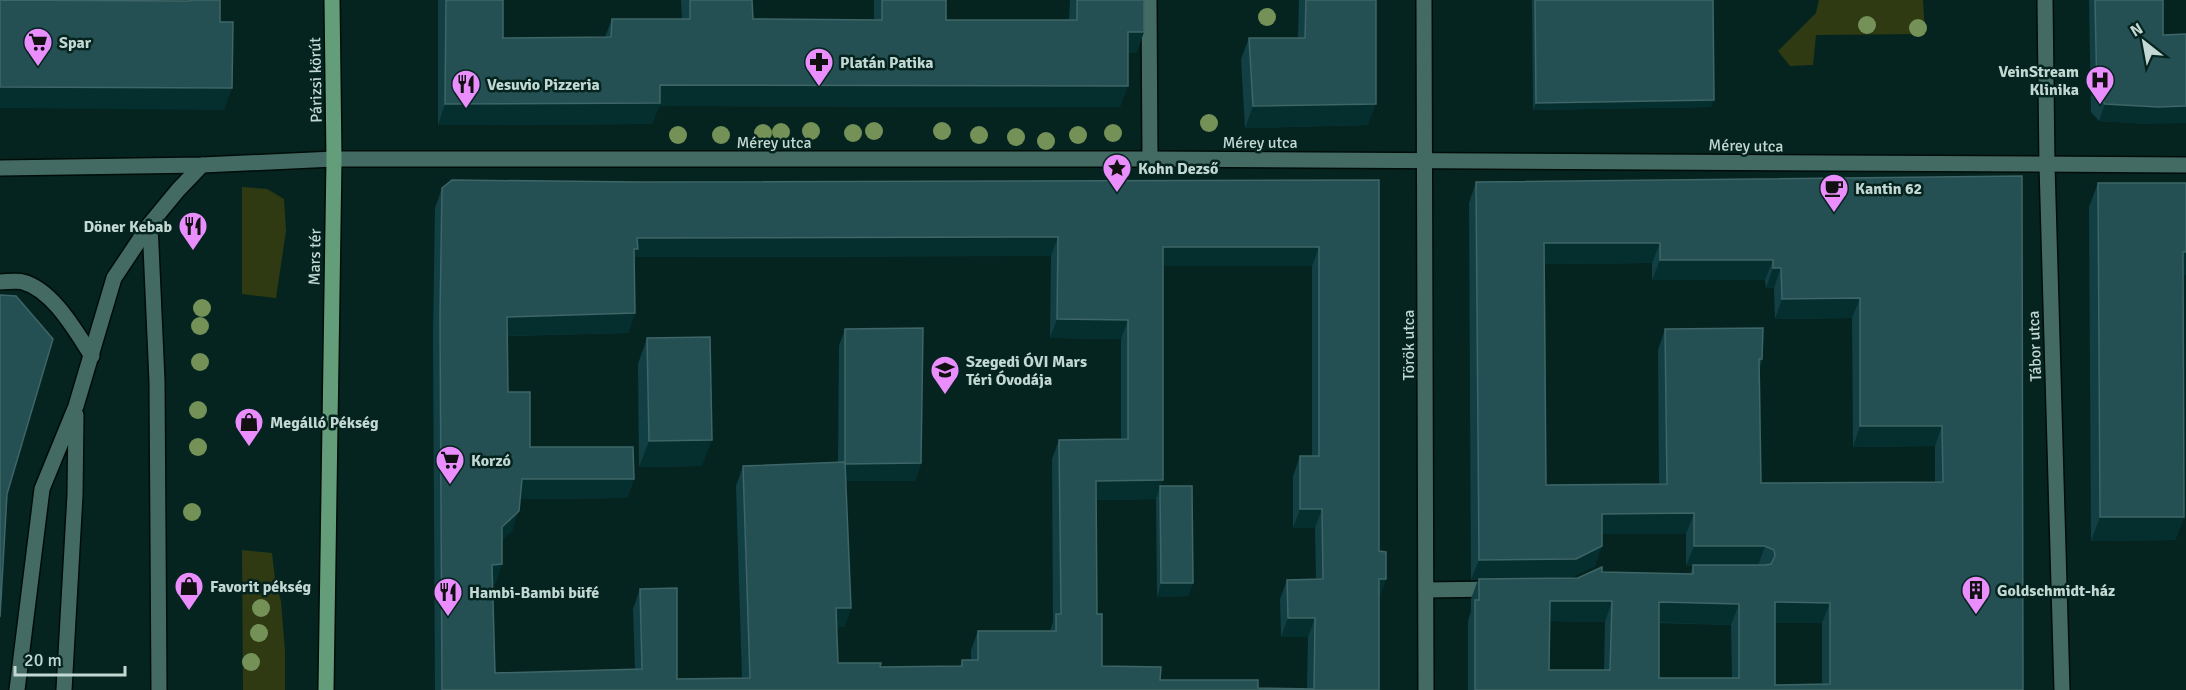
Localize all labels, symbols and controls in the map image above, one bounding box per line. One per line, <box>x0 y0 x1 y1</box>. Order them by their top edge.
north arrow <box>2114 12 2174 72</box>
text: N <box>2127 19 2147 41</box>
supermarket icon: Spar <box>22 26 54 68</box>
place label: Spar <box>59 33 92 53</box>
street label: Párizsi körút <box>305 37 327 123</box>
pharmacy icon: Platán Patika <box>803 46 835 88</box>
place label: Platán Patika <box>840 53 934 73</box>
place label: VeinStream Klinika <box>1998 62 2079 100</box>
hospital icon: VeinStream Klinika <box>2084 64 2116 106</box>
restaurant icon: Vesuvio Pizzeria <box>450 68 482 110</box>
place label: Vesuvio Pizzeria <box>487 75 600 95</box>
street label: Mérey utca <box>736 133 812 153</box>
street label: Mérey utca <box>1222 133 1298 153</box>
street label: Mérey utca <box>1708 135 1784 157</box>
place icon: Kohn Dezső <box>1101 152 1133 194</box>
place label: Kohn Dezső <box>1138 159 1218 179</box>
cafe icon: Kantin 62 <box>1818 172 1850 214</box>
place label: Kantin 62 <box>1855 179 1922 199</box>
restaurant icon: Döner Kebab <box>177 210 209 252</box>
place label: Döner Kebab <box>83 217 172 237</box>
street label: Mars tér <box>305 228 325 286</box>
street label: Török utca <box>1399 310 1419 380</box>
street label: Tábor utca <box>2024 310 2046 382</box>
place label: Szegedi ÓVI Mars Téri Óvodája <box>966 352 1087 390</box>
school or university icon: Szegedi ÓVI Mars Téri Óvodája <box>929 354 961 396</box>
shop icon: Megálló Pékség <box>233 406 265 448</box>
place label: Megálló Pékség <box>270 413 379 433</box>
supermarket icon: Korzó <box>434 444 466 486</box>
place label: Korzó <box>471 451 511 471</box>
shop icon: Favorit pékség <box>173 570 205 612</box>
building icon: Goldschmidt-ház <box>1960 574 1992 616</box>
restaurant icon: Hambi-Bambi büfé <box>432 576 464 618</box>
place label: Favorit pékség <box>210 577 312 597</box>
place label: Goldschmidt-ház <box>1997 581 2115 601</box>
place label: Hambi-Bambi büfé <box>469 583 599 603</box>
scale bar <box>15 639 124 677</box>
text: 20 m <box>24 649 62 671</box>

